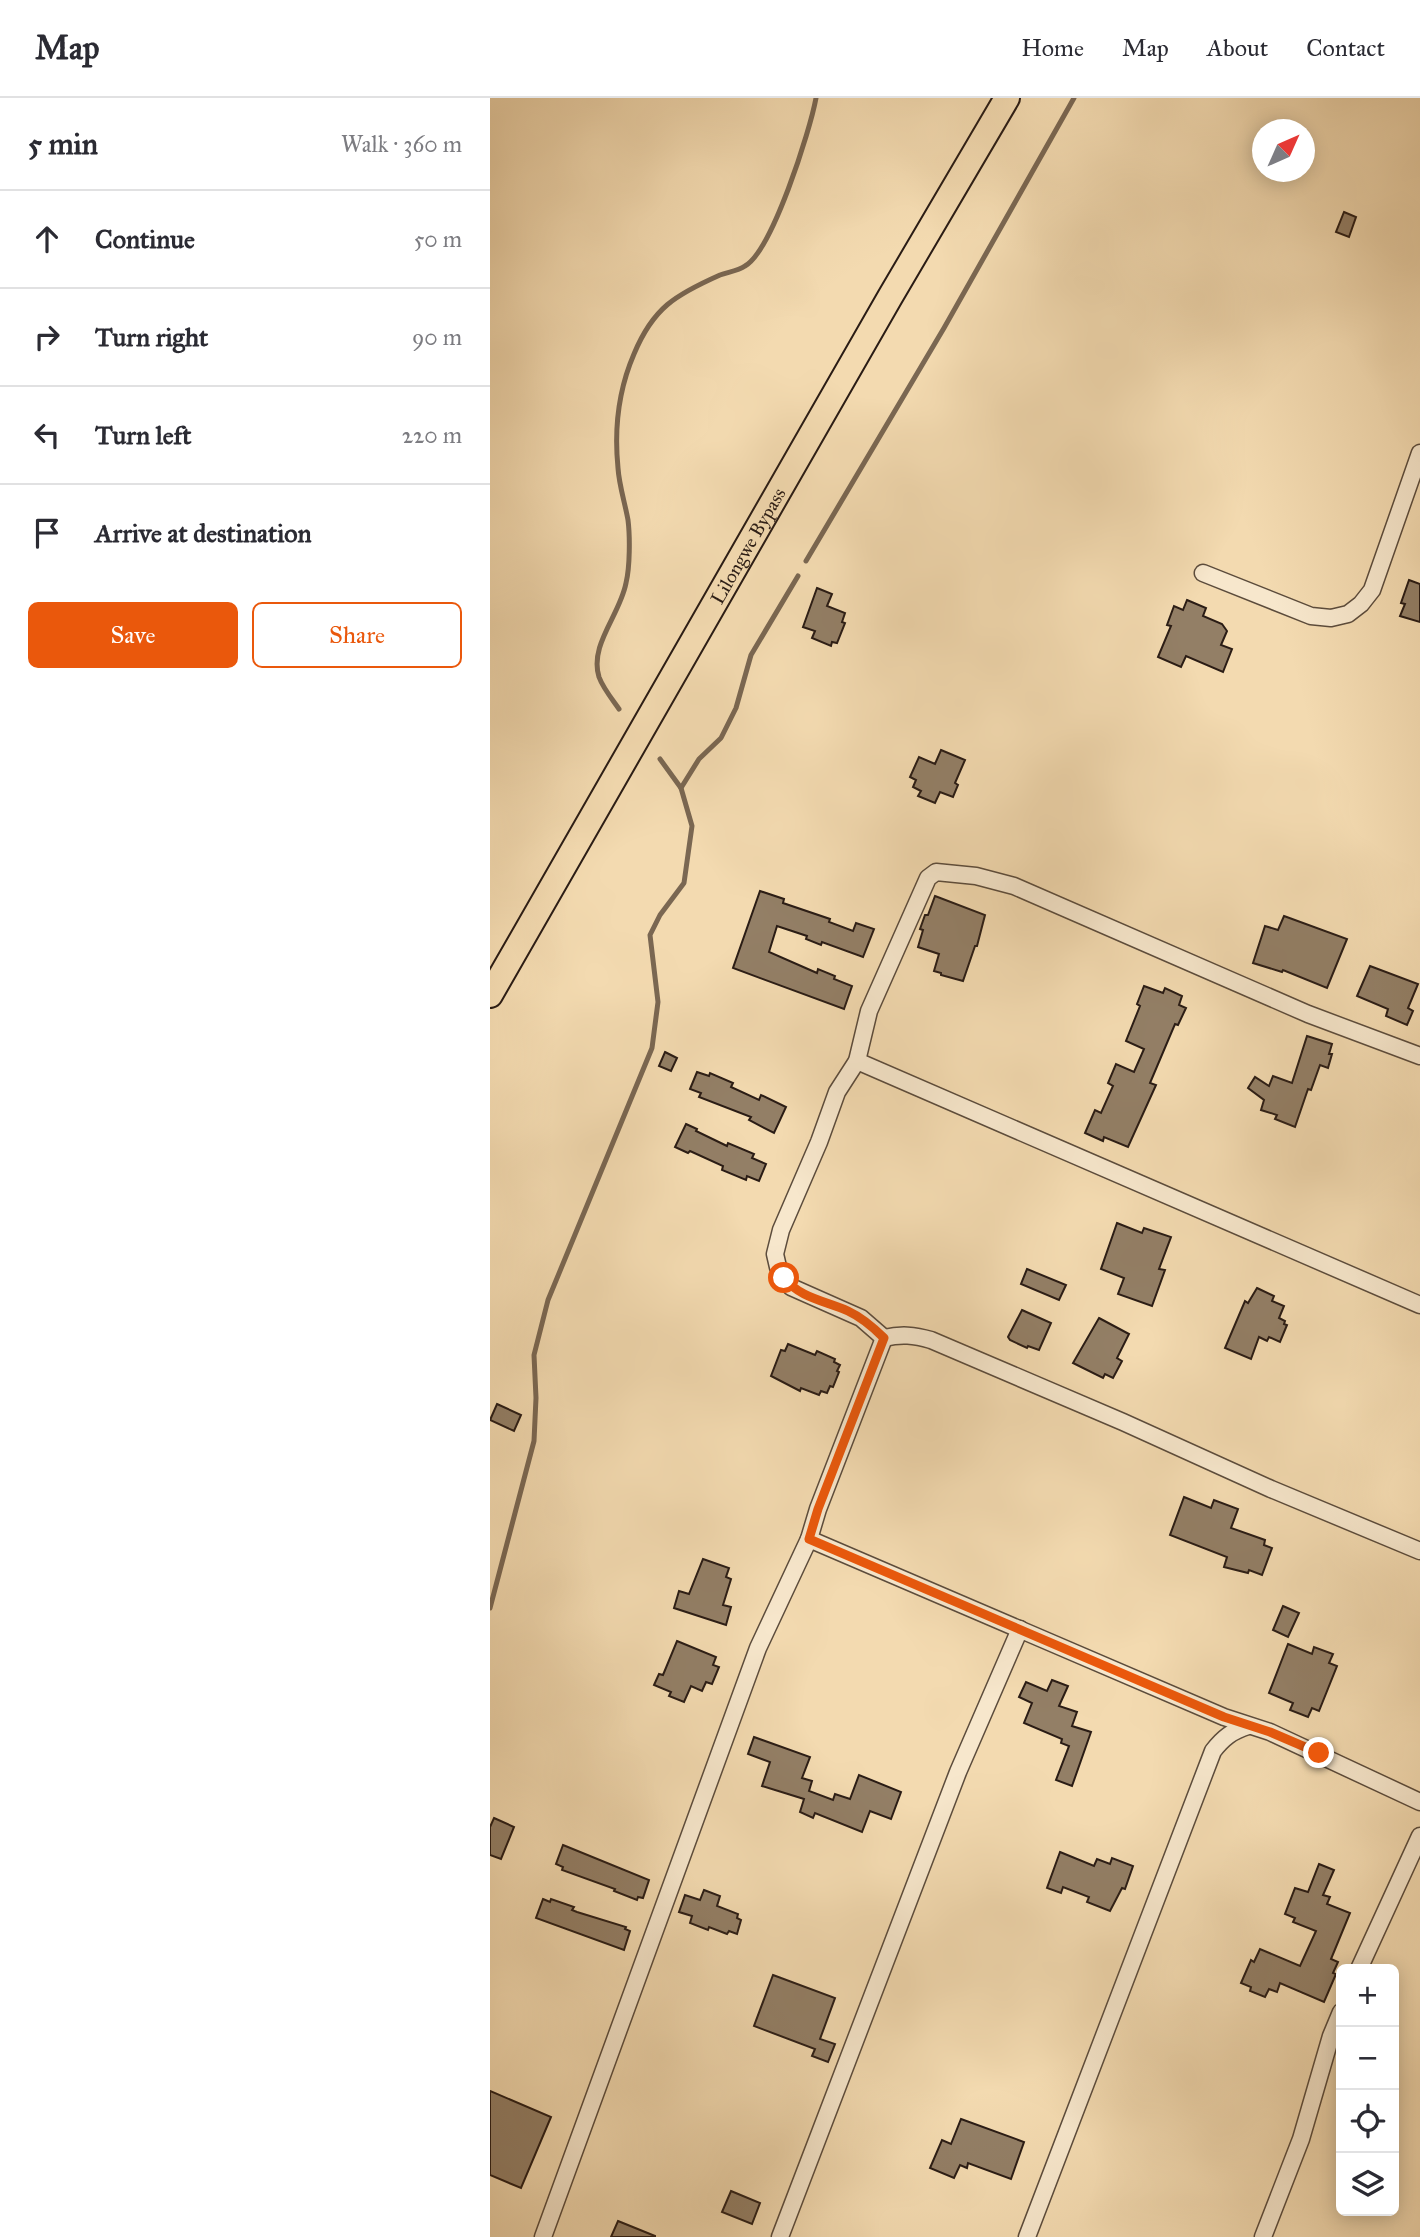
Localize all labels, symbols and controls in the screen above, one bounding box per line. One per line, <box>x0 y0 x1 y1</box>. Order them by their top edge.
text: Map <box>35 28 99 68</box>
text: Home <box>1021 33 1084 63</box>
text: Map <box>1122 33 1169 63</box>
text: About <box>1207 33 1268 63</box>
text: Contact <box>1306 33 1385 63</box>
north arrow <box>1252 119 1315 182</box>
text: 5 min <box>28 126 98 162</box>
text: Walk · 360 m <box>341 130 462 158</box>
icon: ahead <box>28 220 66 258</box>
text: Continue <box>95 223 195 255</box>
text: 50 m <box>414 225 462 253</box>
icon: right <box>28 318 66 356</box>
text: Turn right <box>95 321 208 353</box>
text: 90 m <box>412 323 462 351</box>
icon: left <box>28 416 66 454</box>
text: Turn left <box>95 419 191 451</box>
text: 220 m <box>402 421 462 449</box>
street label: Lilongwe Bypass <box>705 483 790 608</box>
icon: arrive <box>28 514 66 552</box>
text: Arrive at destination <box>95 517 312 549</box>
button: Save <box>28 602 238 668</box>
button: Share <box>252 602 462 668</box>
route start <box>768 1262 799 1293</box>
route end <box>1303 1737 1334 1768</box>
map controls <box>1336 1964 1399 2216</box>
button: + <box>1336 1964 1399 2027</box>
button: − <box>1336 2027 1399 2090</box>
button: locate <box>1336 2090 1399 2153</box>
button: layers <box>1336 2153 1399 2216</box>

